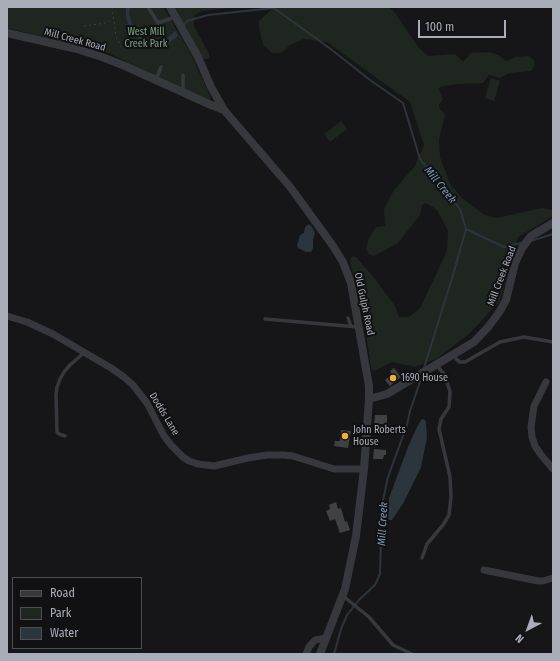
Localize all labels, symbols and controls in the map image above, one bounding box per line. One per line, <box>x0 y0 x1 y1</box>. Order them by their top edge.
scale bar <box>420 12 508 38</box>
text: 100 m <box>425 20 454 34</box>
street label: Mill Creek Road <box>43 26 107 54</box>
park label: West Mill Creek Park <box>125 26 167 50</box>
water label: Mill Creek <box>421 164 459 206</box>
street label: Mill Creek Road <box>485 244 519 308</box>
street label: Old Gulph Road <box>351 272 377 336</box>
place label: 1690 House <box>401 372 448 384</box>
marker: 1690 House <box>388 373 398 383</box>
street label: Dodds Lane <box>147 390 181 438</box>
place label: John Roberts House <box>353 424 406 448</box>
marker: John Roberts House <box>340 431 350 441</box>
water label: Mill Creek <box>375 502 391 546</box>
legend <box>12 577 142 649</box>
text: Road <box>50 586 75 600</box>
text: Park <box>50 606 71 620</box>
north arrow <box>508 609 548 649</box>
text: Water <box>50 626 78 640</box>
text: N <box>513 631 527 646</box>

